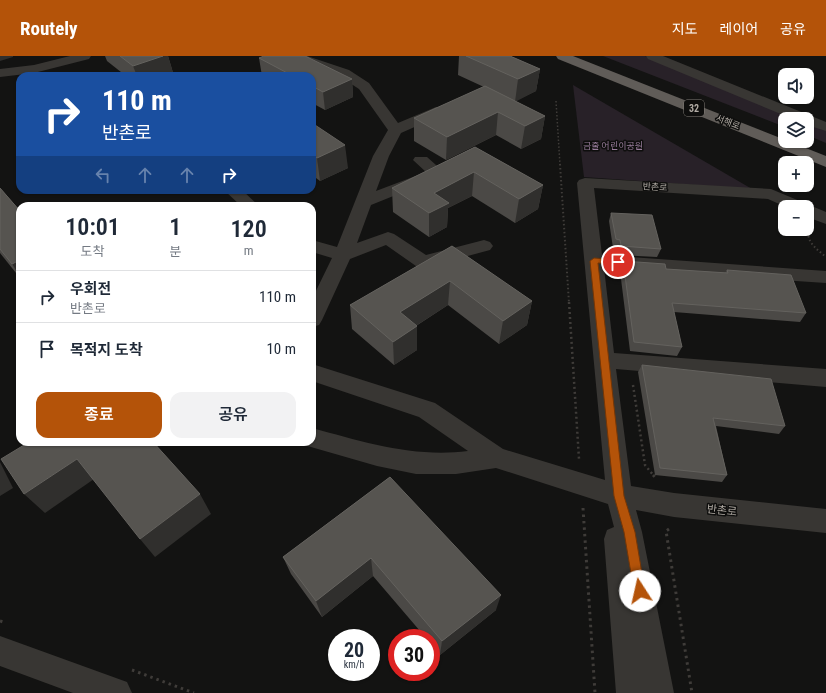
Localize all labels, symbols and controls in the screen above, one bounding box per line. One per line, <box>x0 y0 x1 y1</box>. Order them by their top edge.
text: Routely <box>20 17 77 40</box>
text: 지도 <box>672 21 698 37</box>
text: 레이어 <box>720 21 758 37</box>
text: 공유 <box>780 21 806 37</box>
map controls <box>778 68 814 236</box>
button: sound <box>778 68 814 104</box>
text: 110 m <box>102 84 172 117</box>
icon: right <box>36 88 88 140</box>
road number: 32 <box>684 100 704 116</box>
button: layers <box>778 112 814 148</box>
street label: 서해로 <box>715 113 741 131</box>
text: 반촌로 <box>102 122 152 143</box>
park label: 금줄 어린이공원 <box>583 141 643 151</box>
button: + <box>778 156 814 192</box>
icon: left <box>92 164 114 186</box>
icon: ahead <box>134 164 156 186</box>
icon: ahead <box>176 164 198 186</box>
icon: right <box>218 164 240 186</box>
street label: 반촌로 <box>642 181 668 193</box>
button: − <box>778 200 814 236</box>
text: 10:01 <box>65 213 120 241</box>
text: 1 <box>169 213 181 241</box>
text: 120 <box>231 215 267 243</box>
text: m <box>244 243 254 258</box>
text: 도착 <box>81 244 105 259</box>
text: 분 <box>169 244 181 259</box>
pin <box>601 245 635 279</box>
icon: arrive <box>607 251 629 273</box>
text: 우회전 <box>70 280 111 298</box>
icon: right <box>36 286 58 308</box>
text: 110 m <box>259 288 296 306</box>
text: 반촌로 <box>70 301 106 316</box>
icon: arrive <box>36 338 58 360</box>
text: 10 m <box>266 340 296 358</box>
text: 목적지 도착 <box>70 341 142 359</box>
button: 종료 <box>36 392 162 438</box>
button: 공유 <box>170 392 296 438</box>
street label: 반촌로 <box>706 502 738 519</box>
position arrow <box>619 570 661 612</box>
speed limit sign: 30 <box>388 629 440 681</box>
text: 20 <box>344 638 364 662</box>
text: km/h <box>344 659 364 670</box>

